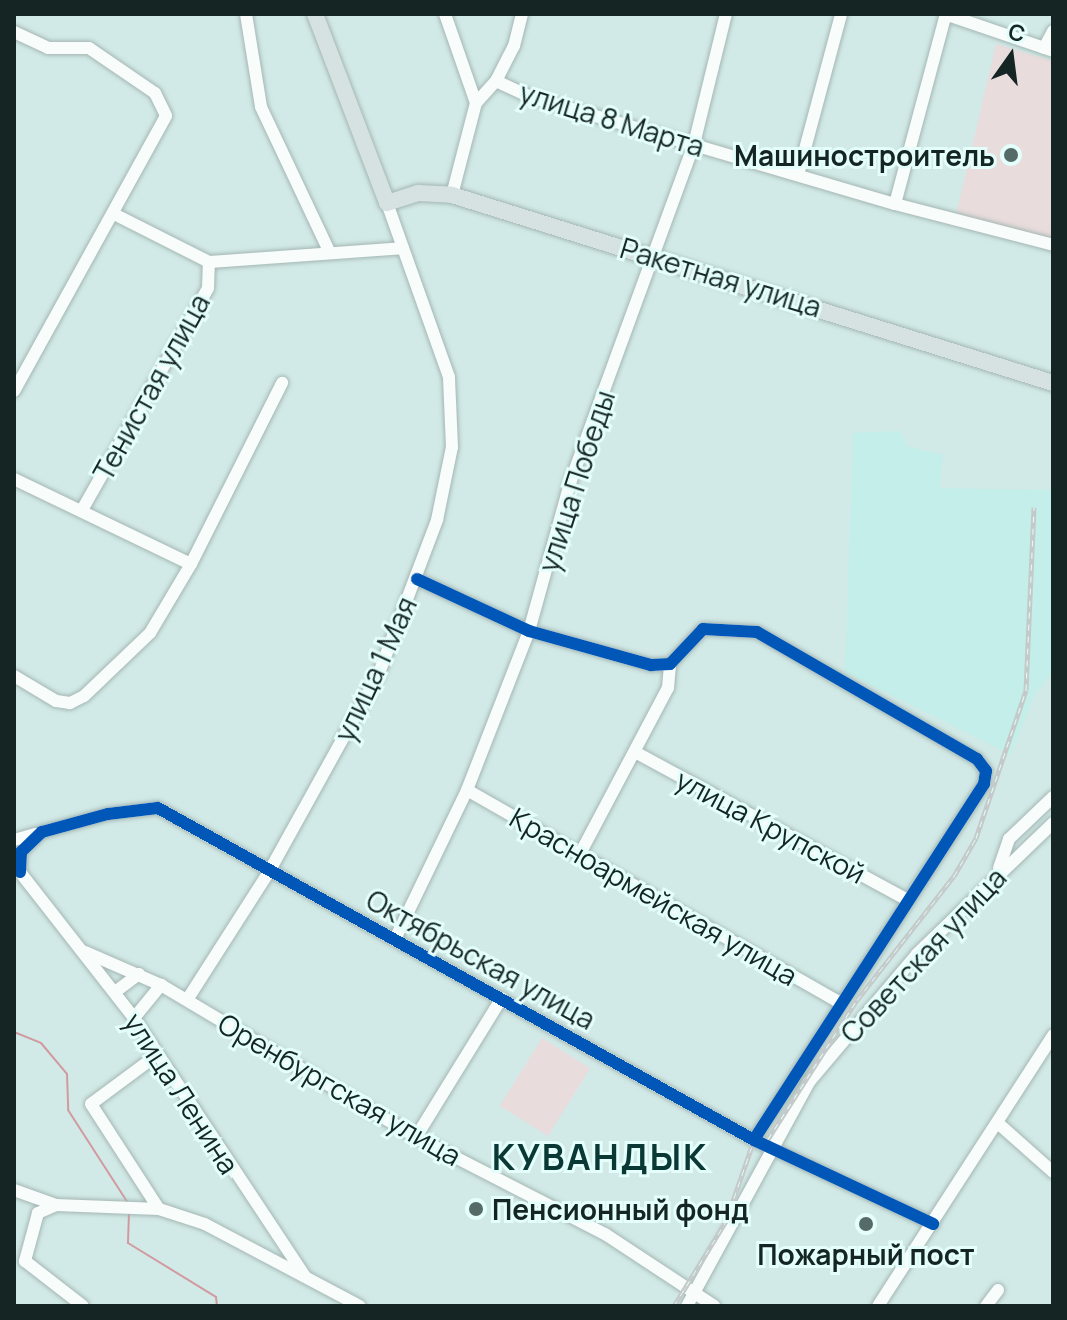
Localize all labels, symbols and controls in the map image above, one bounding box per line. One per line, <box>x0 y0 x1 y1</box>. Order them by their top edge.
north arrow <box>971 16 1051 96</box>
text: С <box>1005 16 1028 49</box>
street label: улица 8 Марта <box>516 75 708 163</box>
place label: Машиностроитель <box>734 138 995 172</box>
marker: Машиностроитель <box>1002 146 1020 164</box>
street label: Ракетная улица <box>616 230 826 324</box>
street label: Тенистая улица <box>86 288 216 486</box>
street label: улица Победы <box>531 386 621 576</box>
street label: улица 1 Мая <box>327 591 423 747</box>
street label: улица Крупской <box>671 762 871 890</box>
street label: Красноармейская улица <box>504 800 804 992</box>
street label: Советская улица <box>833 861 1013 1049</box>
street label: Октябрьская улица <box>361 882 601 1036</box>
street label: улица Ленина <box>117 1006 247 1180</box>
street label: Оренбургская улица <box>213 1006 467 1172</box>
district label: КУВАНДЫК <box>492 1135 708 1179</box>
place label: Пенсионный фонд <box>492 1192 749 1226</box>
marker: Пенсионный фонд <box>467 1200 485 1218</box>
marker: Пожарный пост <box>857 1215 875 1233</box>
place label: Пожарный пост <box>757 1237 975 1271</box>

